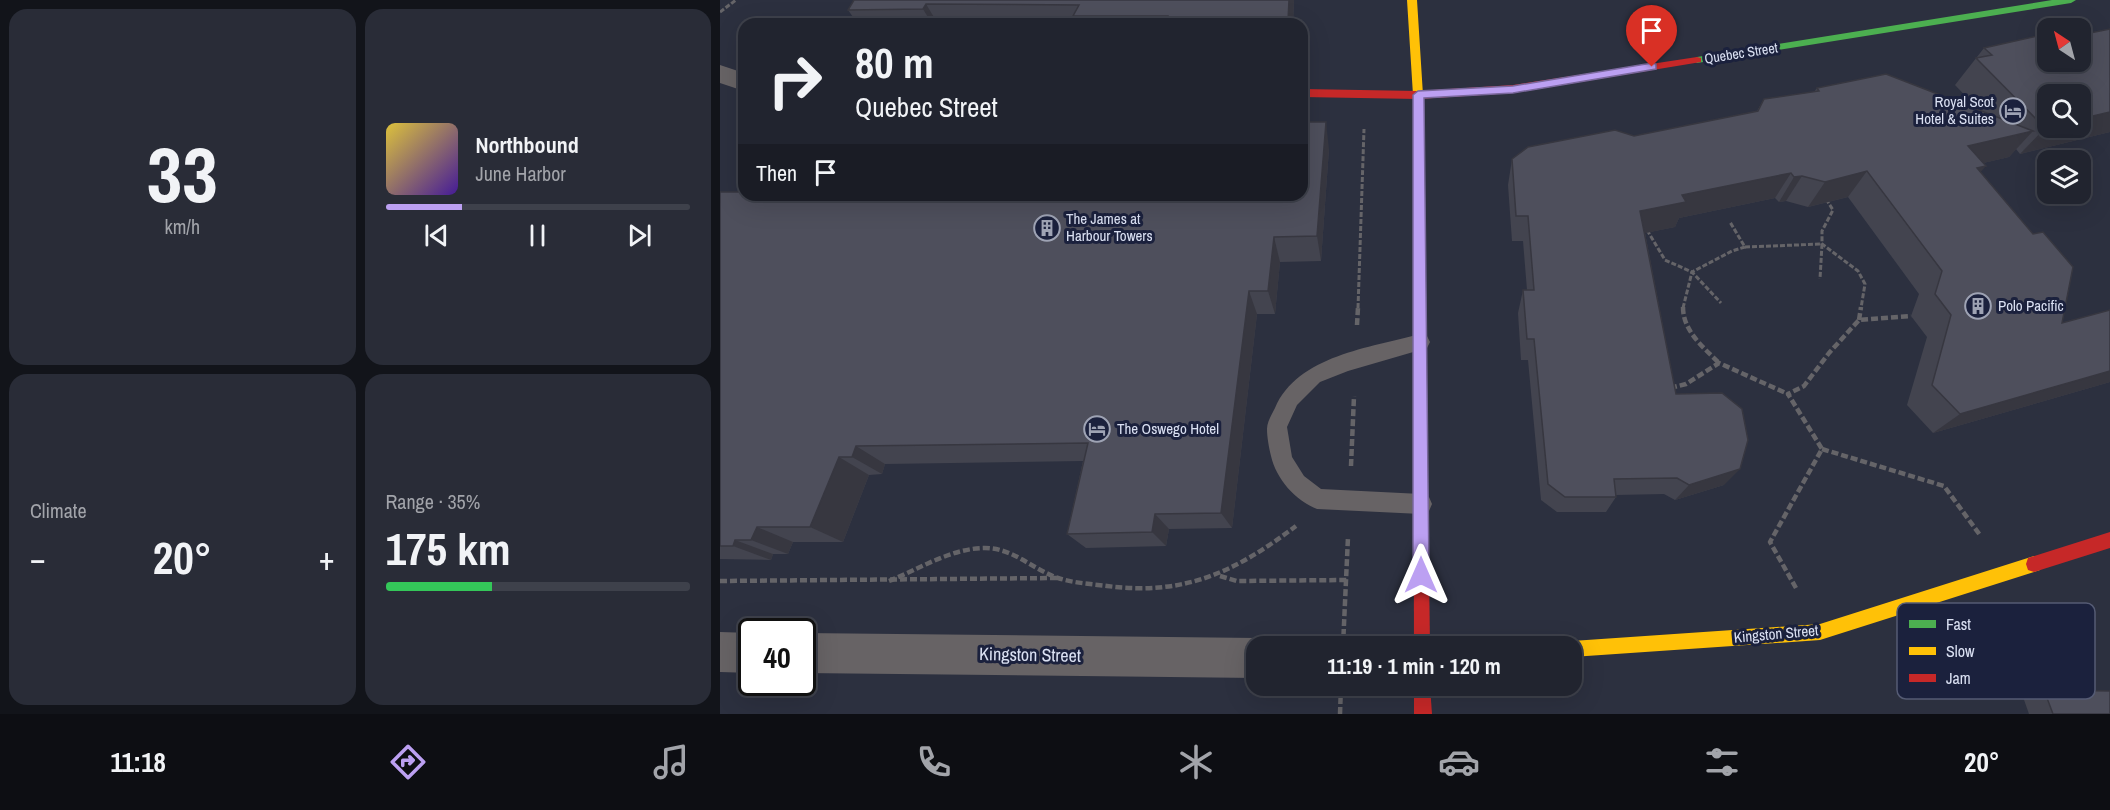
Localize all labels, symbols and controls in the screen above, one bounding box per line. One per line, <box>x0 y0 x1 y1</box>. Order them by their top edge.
pin <box>1626 5 1677 67</box>
icon: arrive <box>1635 14 1668 47</box>
north arrow <box>2037 18 2091 72</box>
map controls <box>2037 18 2091 204</box>
text: 80 m <box>855 35 934 91</box>
street label: Quebec Street <box>1703 38 1779 68</box>
icon: right <box>756 42 834 120</box>
button: search <box>2037 84 2091 138</box>
text: Quebec Street <box>855 89 998 125</box>
place label: Royal Scot Hotel & Suites <box>1915 91 1995 129</box>
hotel icon: Royal Scot Hotel & Suites <box>1998 96 2028 126</box>
text: 33 <box>147 121 218 226</box>
text: Northbound <box>476 130 579 160</box>
button: layers <box>2037 150 2091 204</box>
icon: arrive <box>809 156 842 189</box>
text: Then <box>756 158 797 188</box>
text: June Harbor <box>476 160 566 187</box>
place label: The James at Harbour Towers <box>1066 208 1153 246</box>
text: km/h <box>164 213 200 240</box>
building icon: The James at Harbour Towers <box>1032 213 1062 243</box>
icon: previous <box>420 219 453 252</box>
icon: pause <box>521 219 554 252</box>
icon: next <box>623 219 656 252</box>
building icon: Polo Pacific <box>1963 291 1993 321</box>
place label: Polo Pacific <box>1998 295 2064 316</box>
hotel icon: The Oswego Hotel <box>1082 414 1112 444</box>
place label: The Oswego Hotel <box>1117 418 1219 439</box>
text: Range · 35% <box>386 488 480 515</box>
text: Climate <box>30 497 87 524</box>
text: 175 km <box>386 518 511 579</box>
text: 20° <box>153 527 212 588</box>
text: − <box>30 536 46 580</box>
text: + <box>319 536 334 580</box>
position arrow <box>1389 543 1453 607</box>
legend <box>1897 603 2095 699</box>
text: Fast <box>1946 613 1971 635</box>
speed limit sign: 40 <box>738 618 816 696</box>
street label: Kingston Street <box>1733 619 1820 648</box>
text: Slow <box>1946 640 1975 662</box>
street label: Kingston Street <box>979 641 1081 668</box>
text: 11:19 · 1 min · 120 m <box>1327 651 1501 681</box>
text: Jam <box>1946 667 1971 689</box>
icon: directions <box>387 741 429 783</box>
icon: music <box>650 741 692 783</box>
icon: phone <box>913 741 955 783</box>
icon: climate <box>1175 741 1217 783</box>
icon: car <box>1438 741 1480 783</box>
icon: filters <box>1701 741 1743 783</box>
text: 11:18 <box>110 744 166 780</box>
text: 20° <box>1964 744 2000 780</box>

